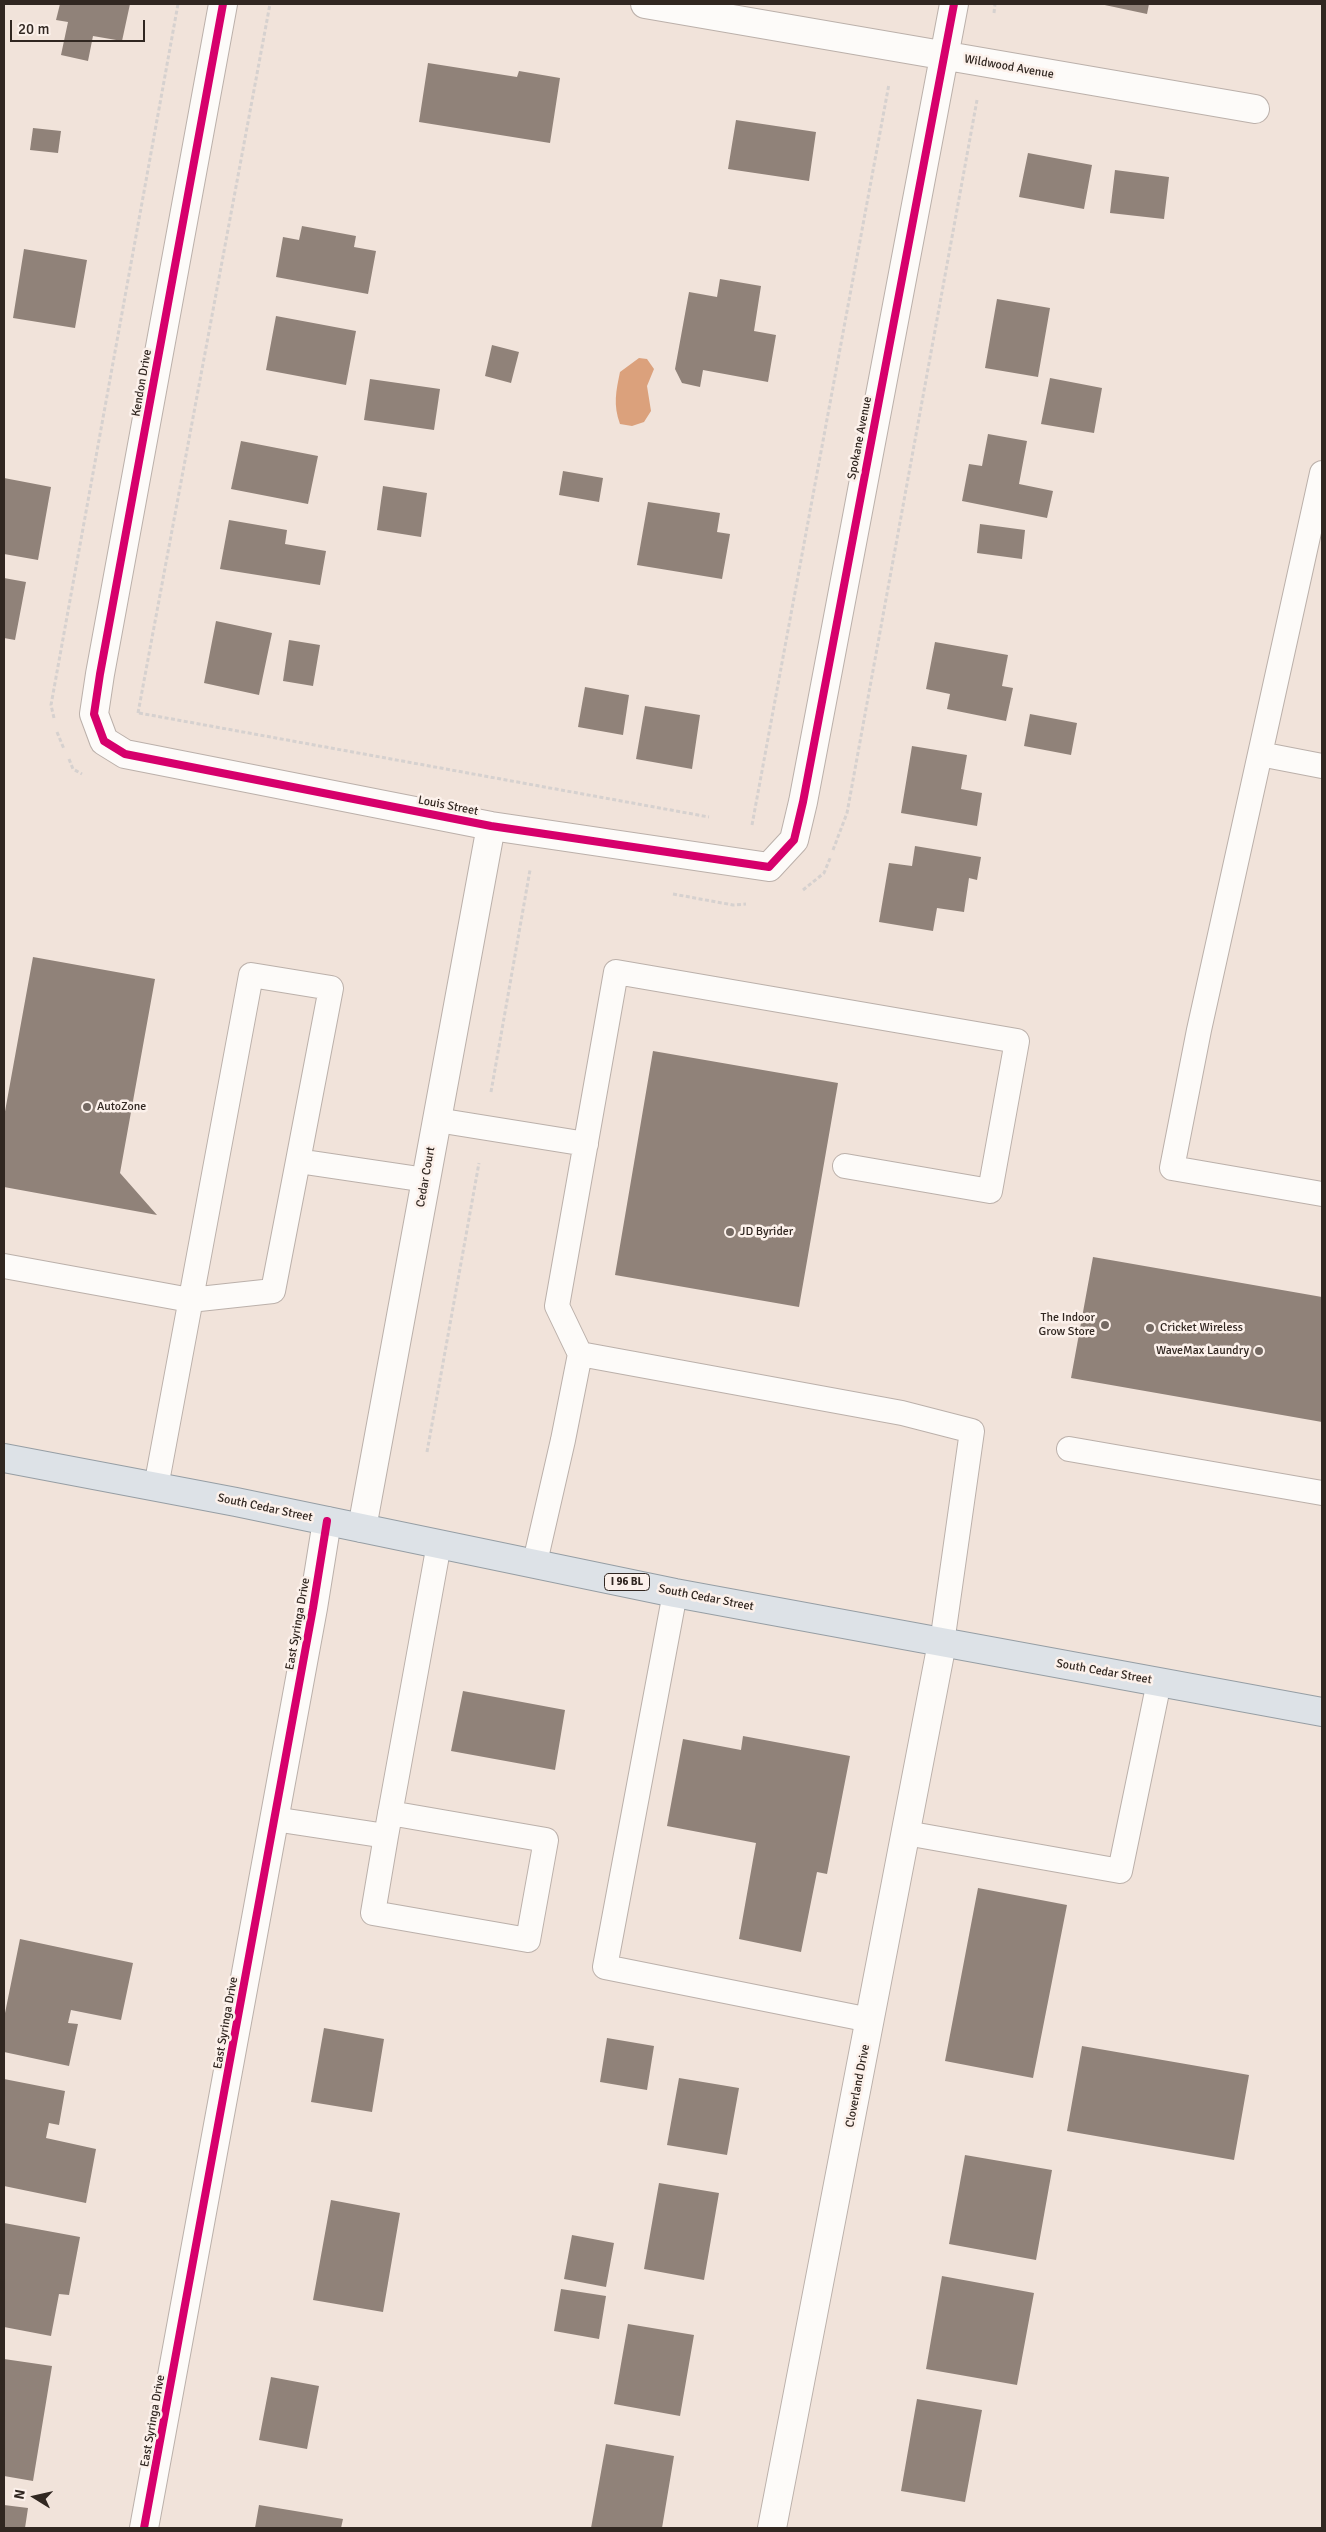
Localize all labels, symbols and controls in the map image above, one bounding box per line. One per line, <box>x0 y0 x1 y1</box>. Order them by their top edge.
scale bar <box>12 10 148 42</box>
text: 20 m <box>18 20 49 38</box>
street label: Wildwood Avenue <box>963 52 1055 82</box>
street label: Kendon Drive <box>129 348 155 418</box>
street label: Spokane Avenue <box>845 395 875 481</box>
street label: Louis Street <box>417 793 479 819</box>
place label: AutoZone <box>97 1100 146 1114</box>
marker: AutoZone <box>81 1101 93 1113</box>
street label: Cedar Court <box>414 1145 438 1209</box>
place label: JD Byrider <box>740 1225 793 1239</box>
marker: JD Byrider <box>724 1226 736 1238</box>
place label: The Indoor Grow Store <box>1038 1311 1095 1339</box>
marker: The Indoor Grow Store <box>1099 1319 1111 1331</box>
place label: Cricket Wireless <box>1160 1321 1243 1335</box>
marker: Cricket Wireless <box>1144 1322 1156 1334</box>
place label: WaveMax Laundry <box>1156 1344 1249 1358</box>
marker: WaveMax Laundry <box>1253 1345 1265 1357</box>
street label: South Cedar Street <box>216 1491 314 1525</box>
road number: I 96 BL <box>604 1574 650 1590</box>
street label: East Syringa Drive <box>283 1577 313 1671</box>
street label: South Cedar Street <box>657 1582 755 1614</box>
street label: South Cedar Street <box>1055 1657 1153 1687</box>
street label: East Syringa Drive <box>211 1976 241 2070</box>
street label: Cloverland Drive <box>843 2043 873 2129</box>
street label: East Syringa Drive <box>138 2374 168 2468</box>
north arrow <box>10 2472 60 2522</box>
text: N <box>11 2488 29 2501</box>

